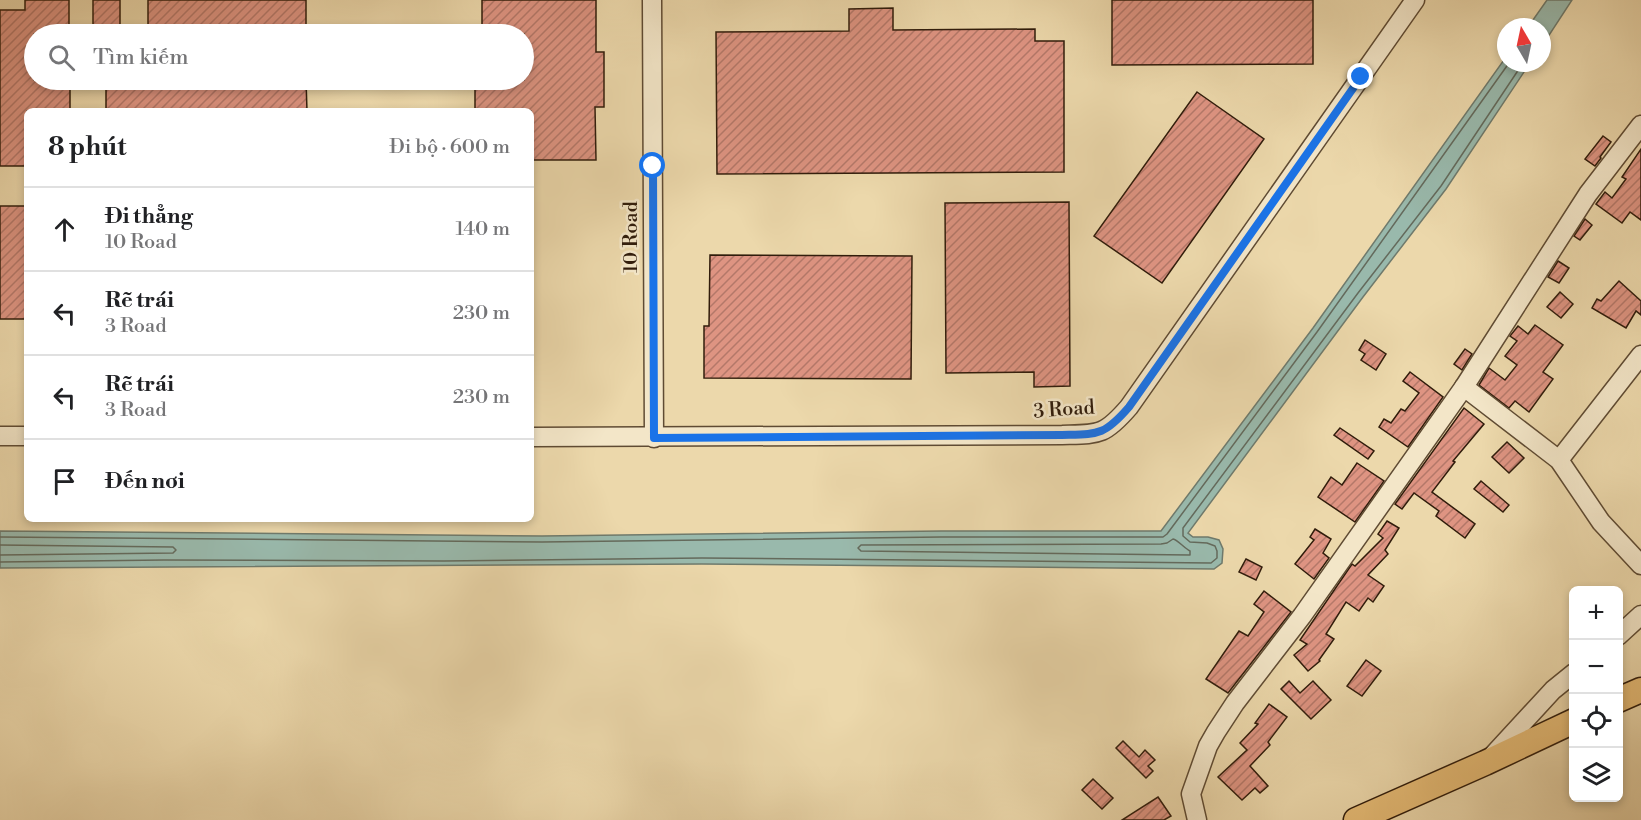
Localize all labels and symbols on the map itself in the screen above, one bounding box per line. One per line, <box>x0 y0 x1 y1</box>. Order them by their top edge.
north arrow <box>1497 18 1551 72</box>
route end <box>1347 63 1373 89</box>
route start <box>639 152 665 178</box>
street label: 10 Road <box>619 200 644 273</box>
street label: 3 Road <box>1032 395 1096 425</box>

